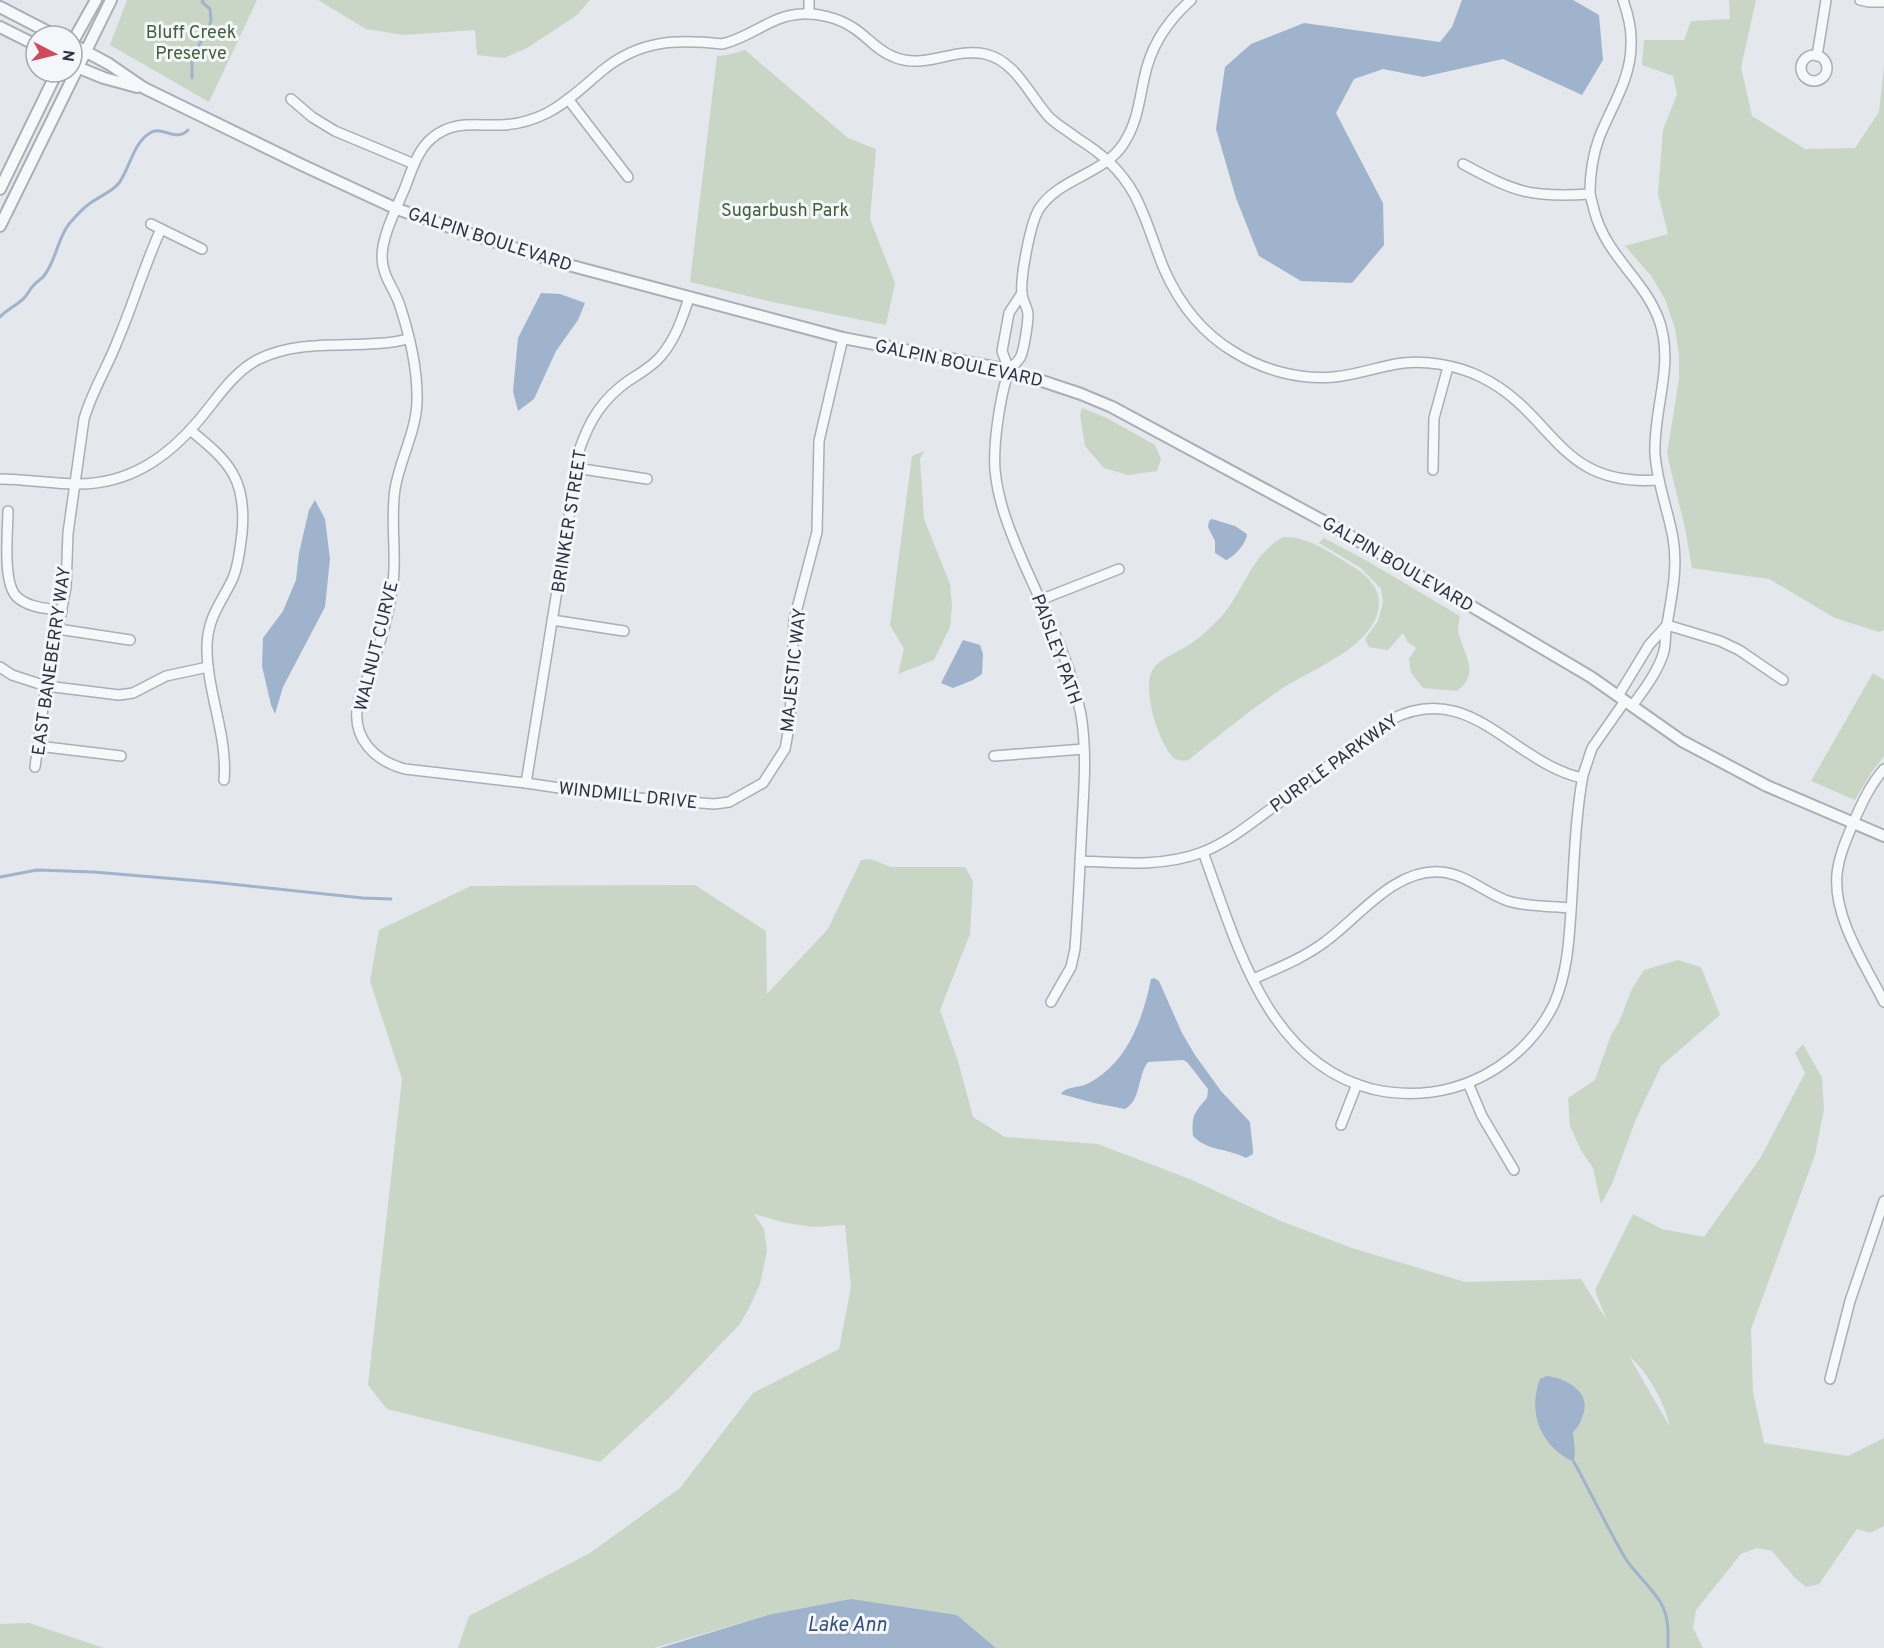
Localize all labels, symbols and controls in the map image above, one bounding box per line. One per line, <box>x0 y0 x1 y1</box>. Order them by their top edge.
park label: Bluff Creek Preserve <box>146 22 236 66</box>
north arrow <box>24 24 84 84</box>
text: N <box>56 49 78 63</box>
park label: Sugarbush Park <box>721 200 849 223</box>
street label: GALPIN BOULEVARD <box>404 203 575 278</box>
street label: GALPIN BOULEVARD <box>872 335 1045 394</box>
street label: BRINKER STREET <box>548 448 593 595</box>
street label: GALPIN BOULEVARD <box>1317 512 1477 618</box>
street label: EAST BANEBERRY WAY <box>28 565 77 757</box>
street label: WALNUT CURVE <box>350 579 405 714</box>
street label: PAISLEY PATH <box>1025 591 1086 708</box>
street label: MAJESTIC WAY <box>777 607 812 733</box>
street label: PURPLE PARKWAY <box>1266 710 1404 819</box>
street label: WINDMILL DRIVE <box>557 778 698 815</box>
water label: Lake Ann <box>807 1613 887 1639</box>

